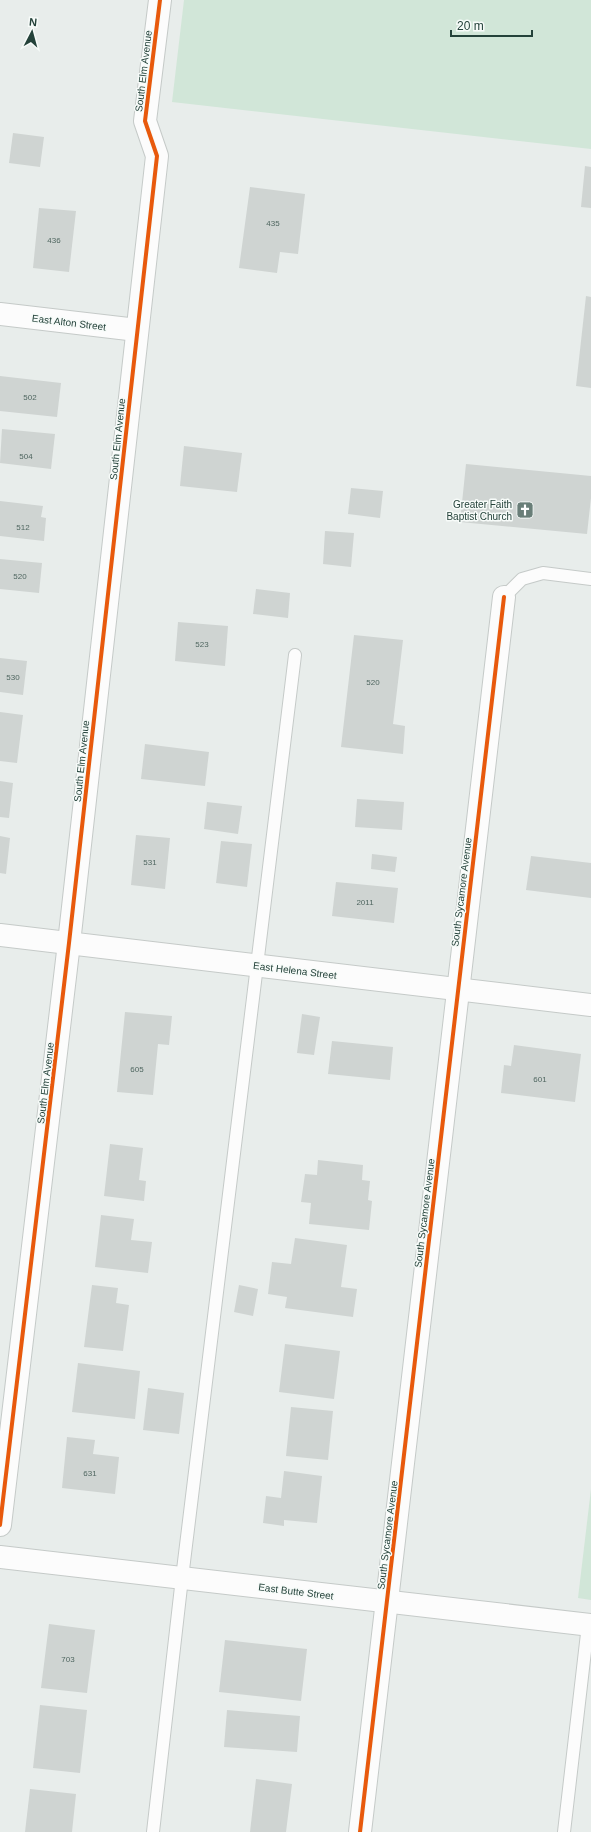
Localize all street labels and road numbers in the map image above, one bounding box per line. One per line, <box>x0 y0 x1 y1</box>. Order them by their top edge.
street label: South Elm Avenue <box>133 29 154 112</box>
street label: East Alton Street <box>31 312 107 333</box>
street label: South Elm Avenue <box>108 397 127 480</box>
street label: South Elm Avenue <box>72 719 91 802</box>
street label: South Sycamore Avenue <box>449 836 474 947</box>
street label: East Helena Street <box>253 960 337 981</box>
street label: South Elm Avenue <box>35 1041 56 1124</box>
street label: South Sycamore Avenue <box>412 1157 437 1268</box>
street label: South Sycamore Avenue <box>375 1479 400 1590</box>
street label: East Butte Street <box>258 1581 334 1602</box>

